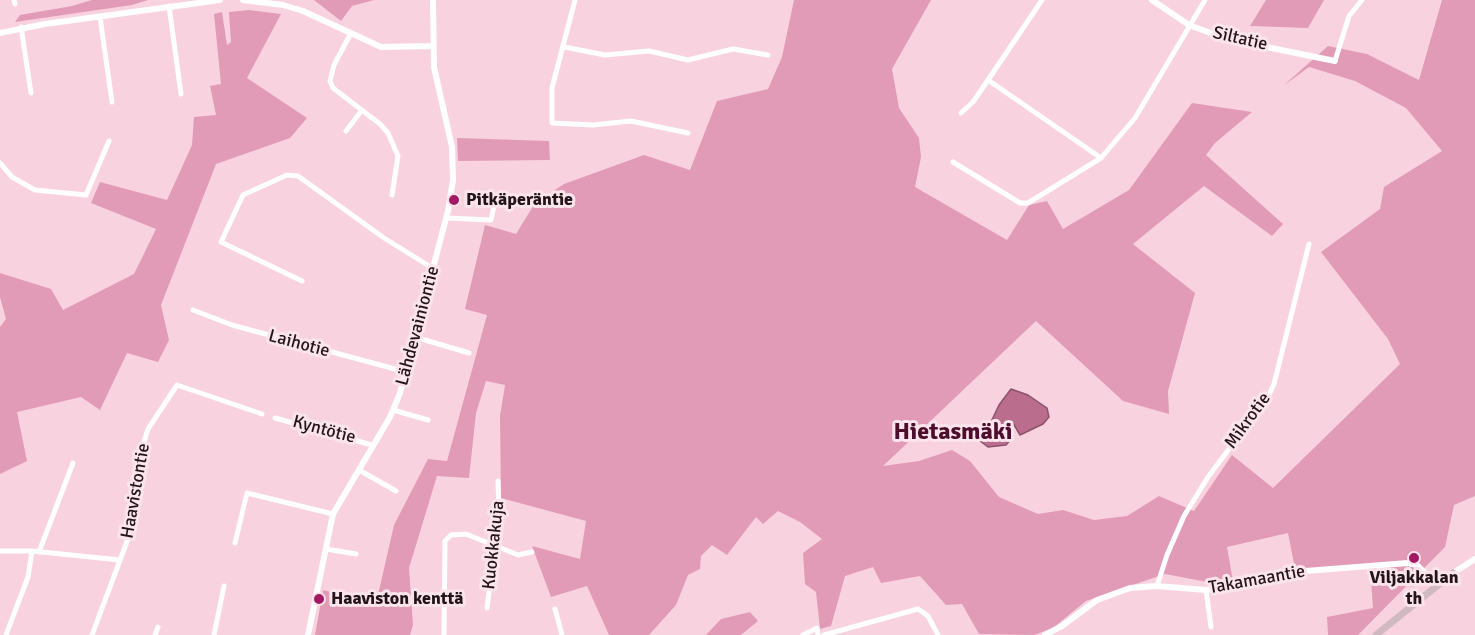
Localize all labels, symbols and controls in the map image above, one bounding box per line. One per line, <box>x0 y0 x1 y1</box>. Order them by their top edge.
street label: Siltatie <box>1211 22 1269 56</box>
place label: Pitkäperäntie <box>466 189 573 211</box>
marker: Pitkäperäntie <box>447 193 461 207</box>
street label: Lähdevainiontie <box>392 264 444 388</box>
street label: Laihotie <box>266 325 332 363</box>
street label: Mikrotie <box>1220 389 1276 453</box>
street label: Kyntötie <box>290 411 358 449</box>
district label: Hietasmäki <box>894 419 1012 447</box>
street label: Haavistontie <box>117 442 155 540</box>
street label: Kuokkakuja <box>479 499 509 591</box>
marker: Viljakkalan th <box>1407 551 1421 565</box>
street label: Takamaantie <box>1207 561 1307 599</box>
place label: Viljakkalan th <box>1369 567 1459 610</box>
place label: Haaviston kenttä <box>331 588 464 610</box>
marker: Haaviston kenttä <box>312 592 326 606</box>

